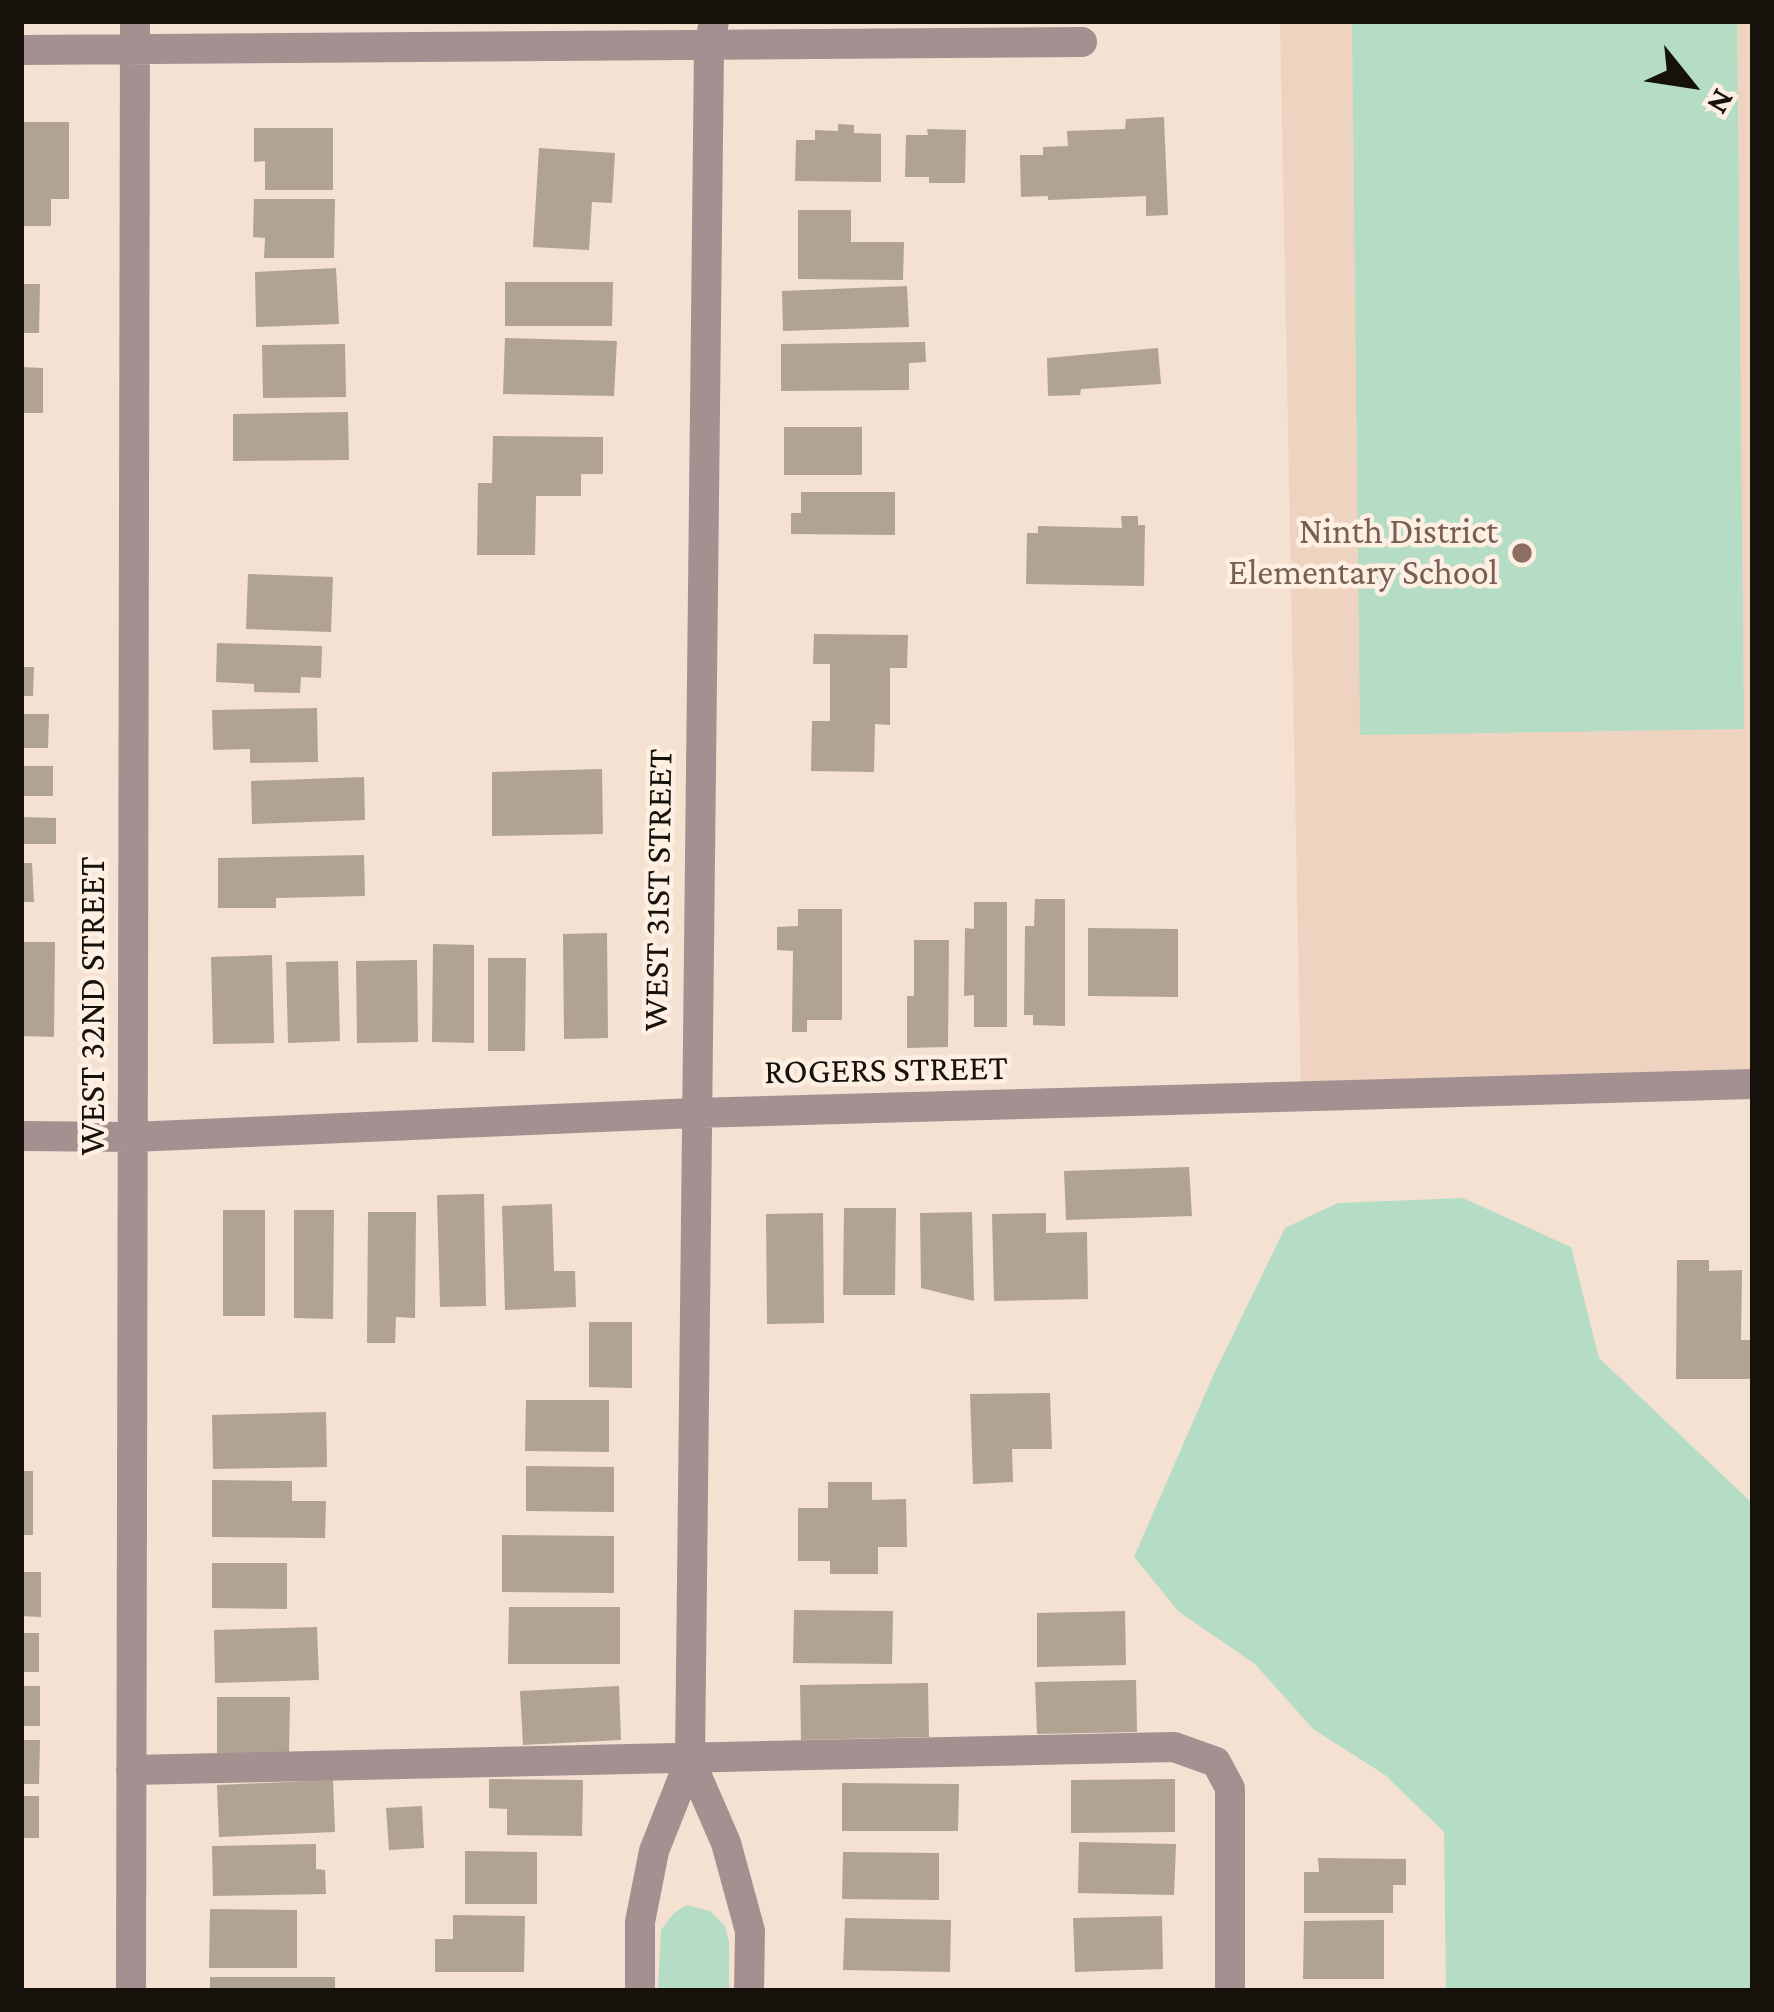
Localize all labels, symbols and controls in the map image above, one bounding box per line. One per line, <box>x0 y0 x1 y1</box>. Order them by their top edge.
north arrow <box>1630 24 1750 144</box>
text: N <box>1700 83 1743 121</box>
place label: Ninth District Elementary School <box>1228 510 1498 595</box>
marker: Ninth District Elementary School <box>1509 540 1535 566</box>
street label: WEST 31ST STREET <box>634 748 682 1032</box>
street label: WEST 32ND STREET <box>71 857 115 1155</box>
street label: ROGERS STREET <box>764 1046 1008 1094</box>

